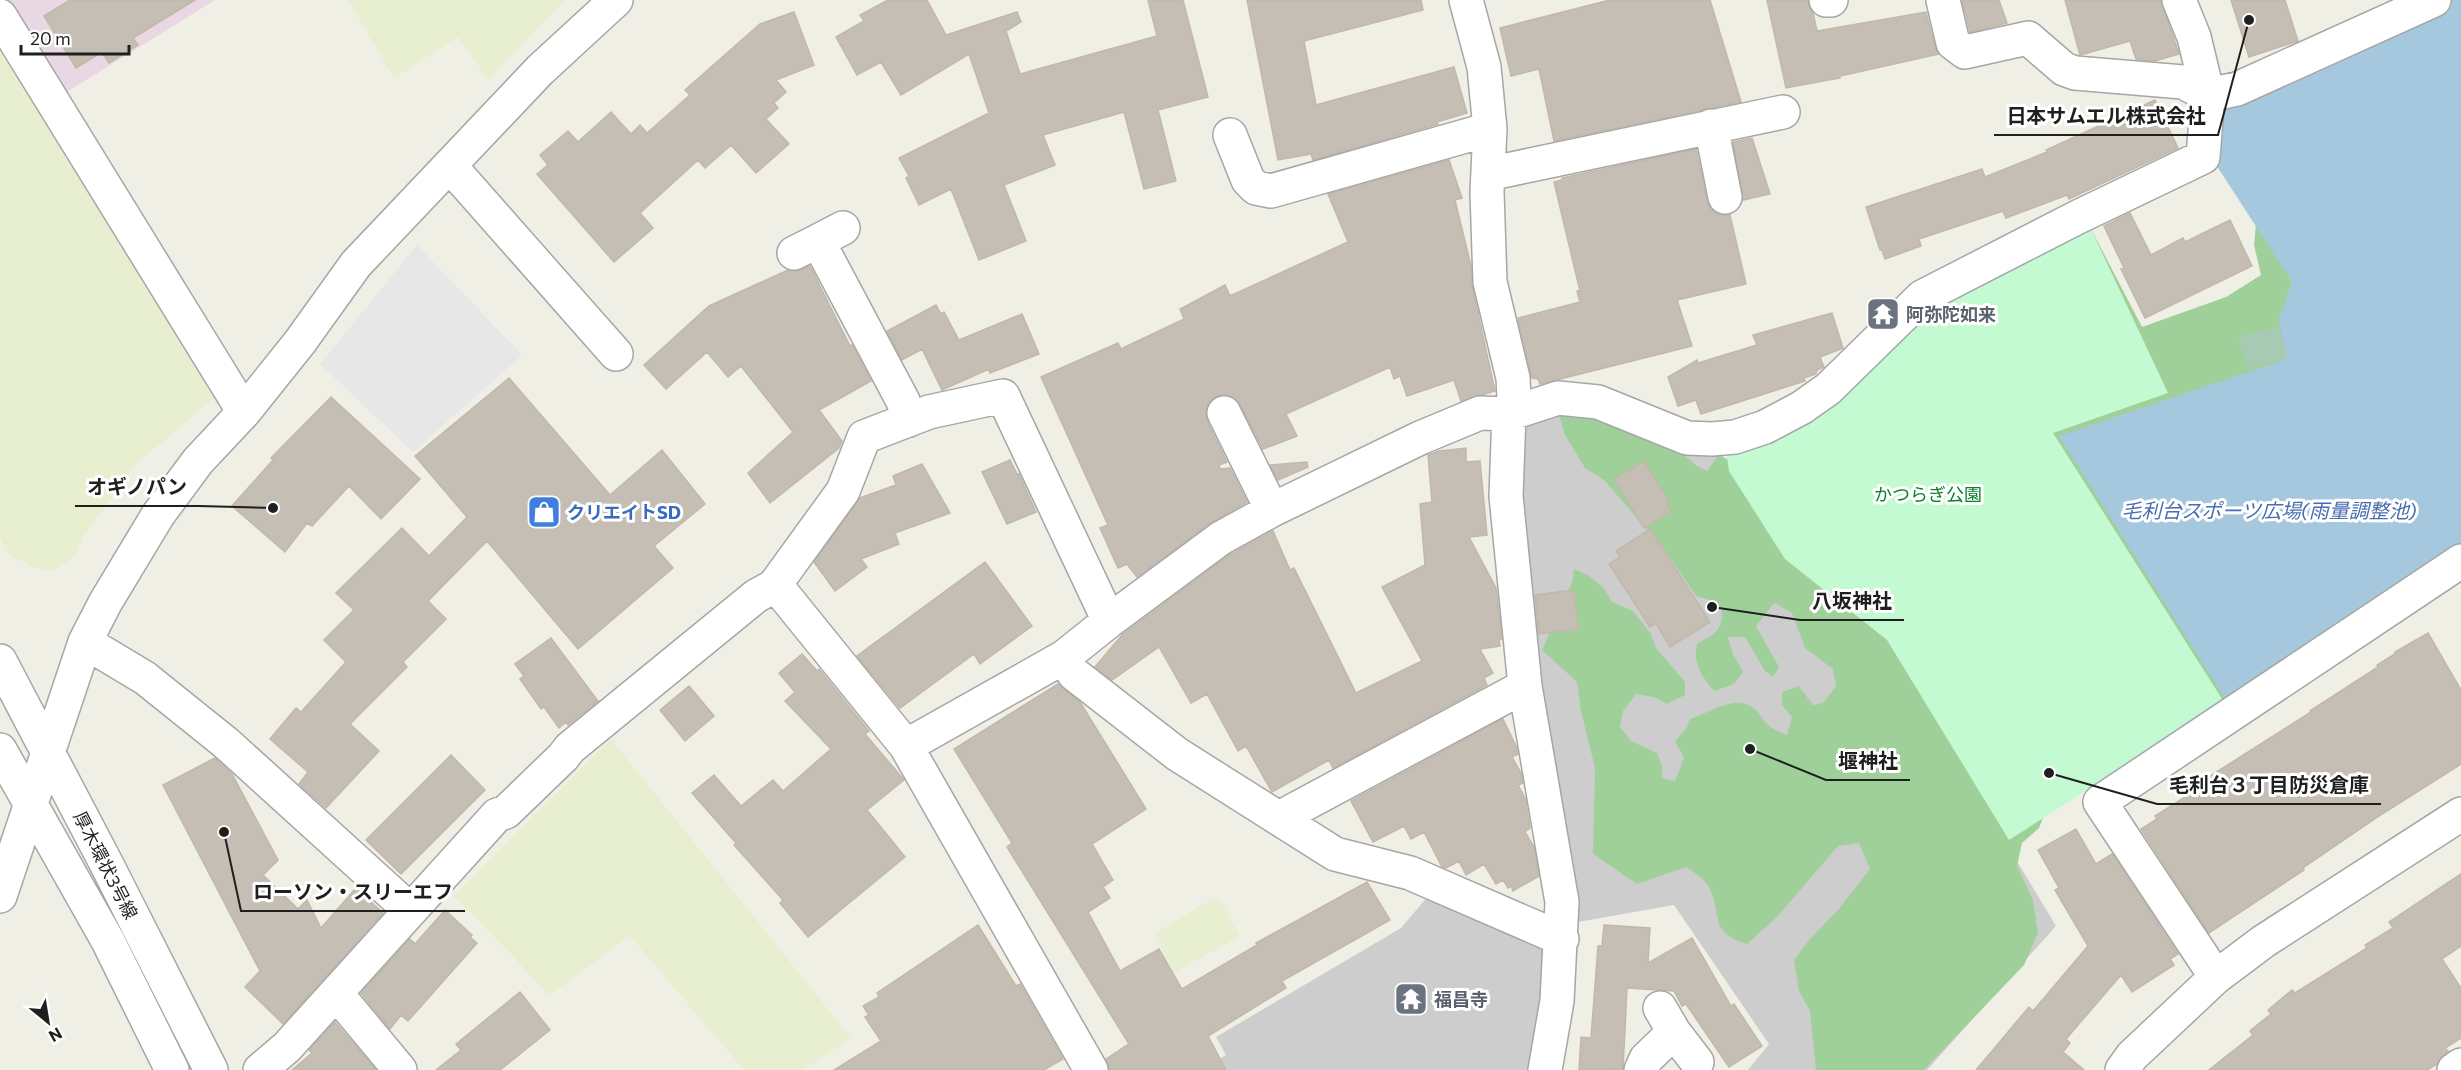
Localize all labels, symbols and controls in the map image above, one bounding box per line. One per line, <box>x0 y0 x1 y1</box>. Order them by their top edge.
scale bar <box>21 18 129 56</box>
text: 20 m <box>30 27 71 49</box>
callout: 日本サムエル株式会社 <box>1994 97 2218 135</box>
text: 日本サムエル株式会社 <box>2006 103 2206 127</box>
temple icon: 阿弥陀如来 <box>1865 296 1901 332</box>
place label: 阿弥陀如来 <box>1906 303 1996 325</box>
callout: オギノパン <box>75 468 199 506</box>
text: オギノパン <box>87 474 187 498</box>
park label: かつらぎ公園 <box>1874 483 1982 505</box>
shop icon: クリエイトSD <box>526 494 562 530</box>
water label: 毛利台スポーツ広場(雨量調整池) <box>2122 498 2417 522</box>
place label: クリエイトSD <box>567 501 681 523</box>
callout: 八坂神社 <box>1800 582 1904 620</box>
text: 八坂神社 <box>1812 588 1892 612</box>
callout: 堰神社 <box>1826 742 1910 780</box>
text: 堰神社 <box>1838 748 1898 772</box>
callout: 毛利台３丁目防災倉庫 <box>2157 766 2381 804</box>
text: 毛利台３丁目防災倉庫 <box>2169 772 2369 796</box>
street label: 厚木環状3号線 <box>69 807 143 923</box>
callout: ローソン・スリーエフ <box>241 873 465 911</box>
text: ローソン・スリーエフ <box>253 879 453 903</box>
temple icon: 福昌寺 <box>1393 981 1429 1017</box>
place label: 福昌寺 <box>1434 988 1488 1010</box>
north arrow <box>18 992 78 1052</box>
text: N <box>46 1024 66 1047</box>

